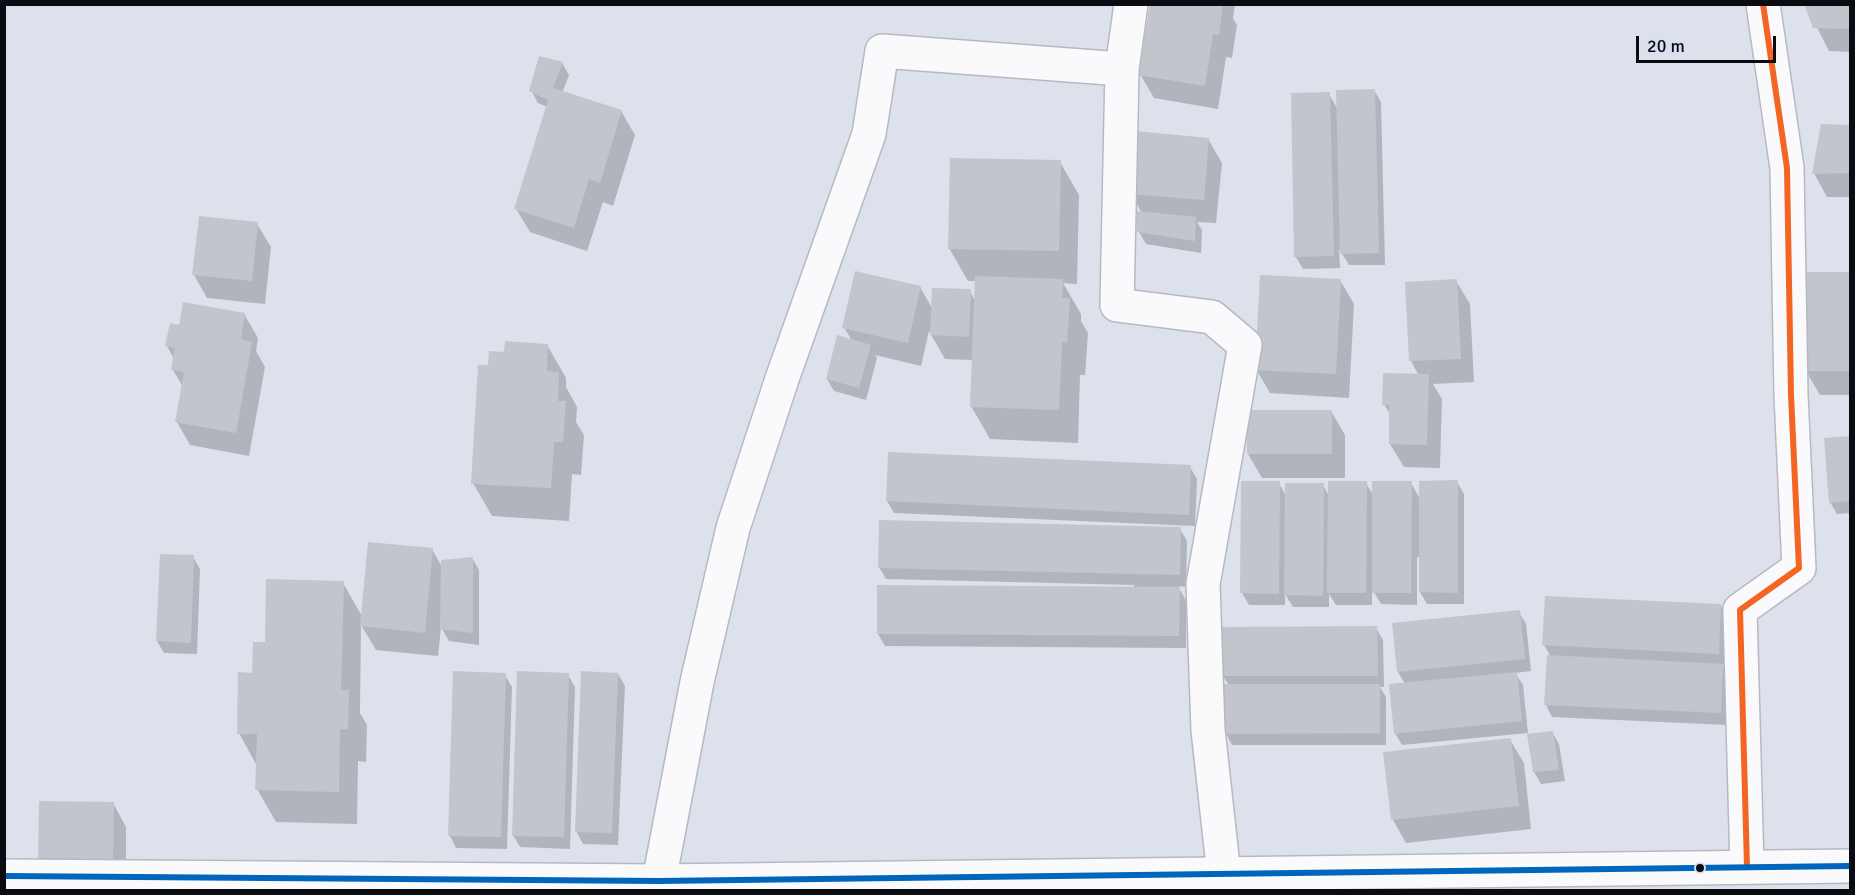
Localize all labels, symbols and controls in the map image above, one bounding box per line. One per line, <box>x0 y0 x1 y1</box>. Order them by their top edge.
scale bar <box>1639 24 1778 62</box>
text: 20 m <box>1647 35 1685 57</box>
unlabelled marker <box>1694 862 1706 874</box>

